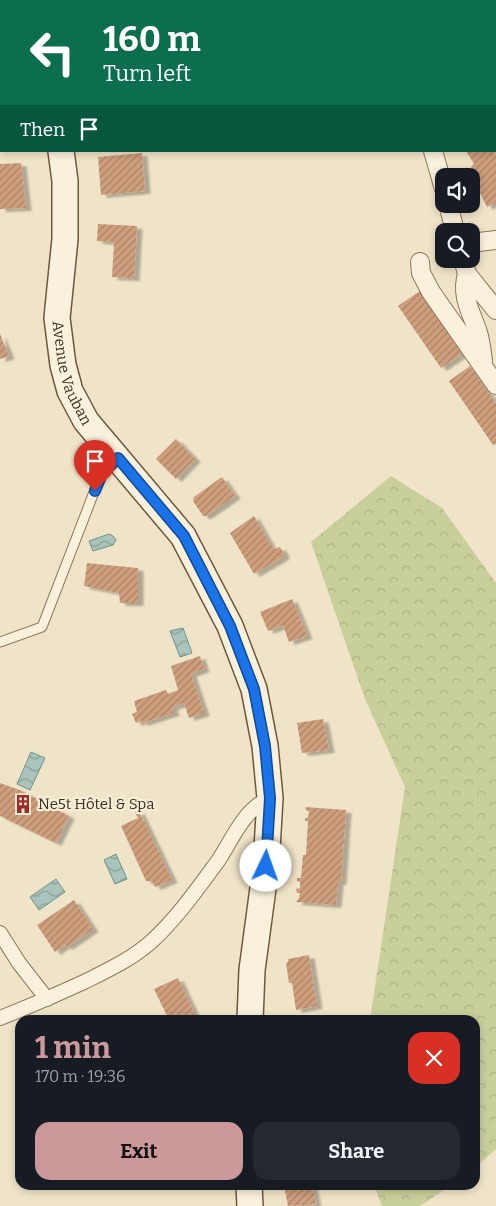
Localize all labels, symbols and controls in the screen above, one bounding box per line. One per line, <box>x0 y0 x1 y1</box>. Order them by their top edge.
text: 160 m <box>103 18 201 60</box>
icon: left <box>20 20 85 85</box>
text: Turn left <box>103 60 191 87</box>
icon: arrive <box>75 115 103 143</box>
text: Then <box>20 118 65 141</box>
map controls <box>435 168 480 268</box>
button: sound <box>435 168 480 213</box>
button: search <box>435 223 480 268</box>
street label: Avenue Vauban <box>48 320 96 429</box>
pin <box>74 440 116 491</box>
icon: arrive <box>81 447 109 475</box>
building icon: Ne5t Hôtel & Spa <box>12 793 34 815</box>
place label: Ne5t Hôtel & Spa <box>38 795 154 813</box>
position arrow <box>239 839 291 891</box>
text: 1 min <box>35 1030 111 1066</box>
button: close <box>408 1032 460 1084</box>
text: 170 m · 19:36 <box>35 1067 125 1086</box>
button: Exit <box>35 1122 243 1180</box>
button: Share <box>253 1122 460 1180</box>

